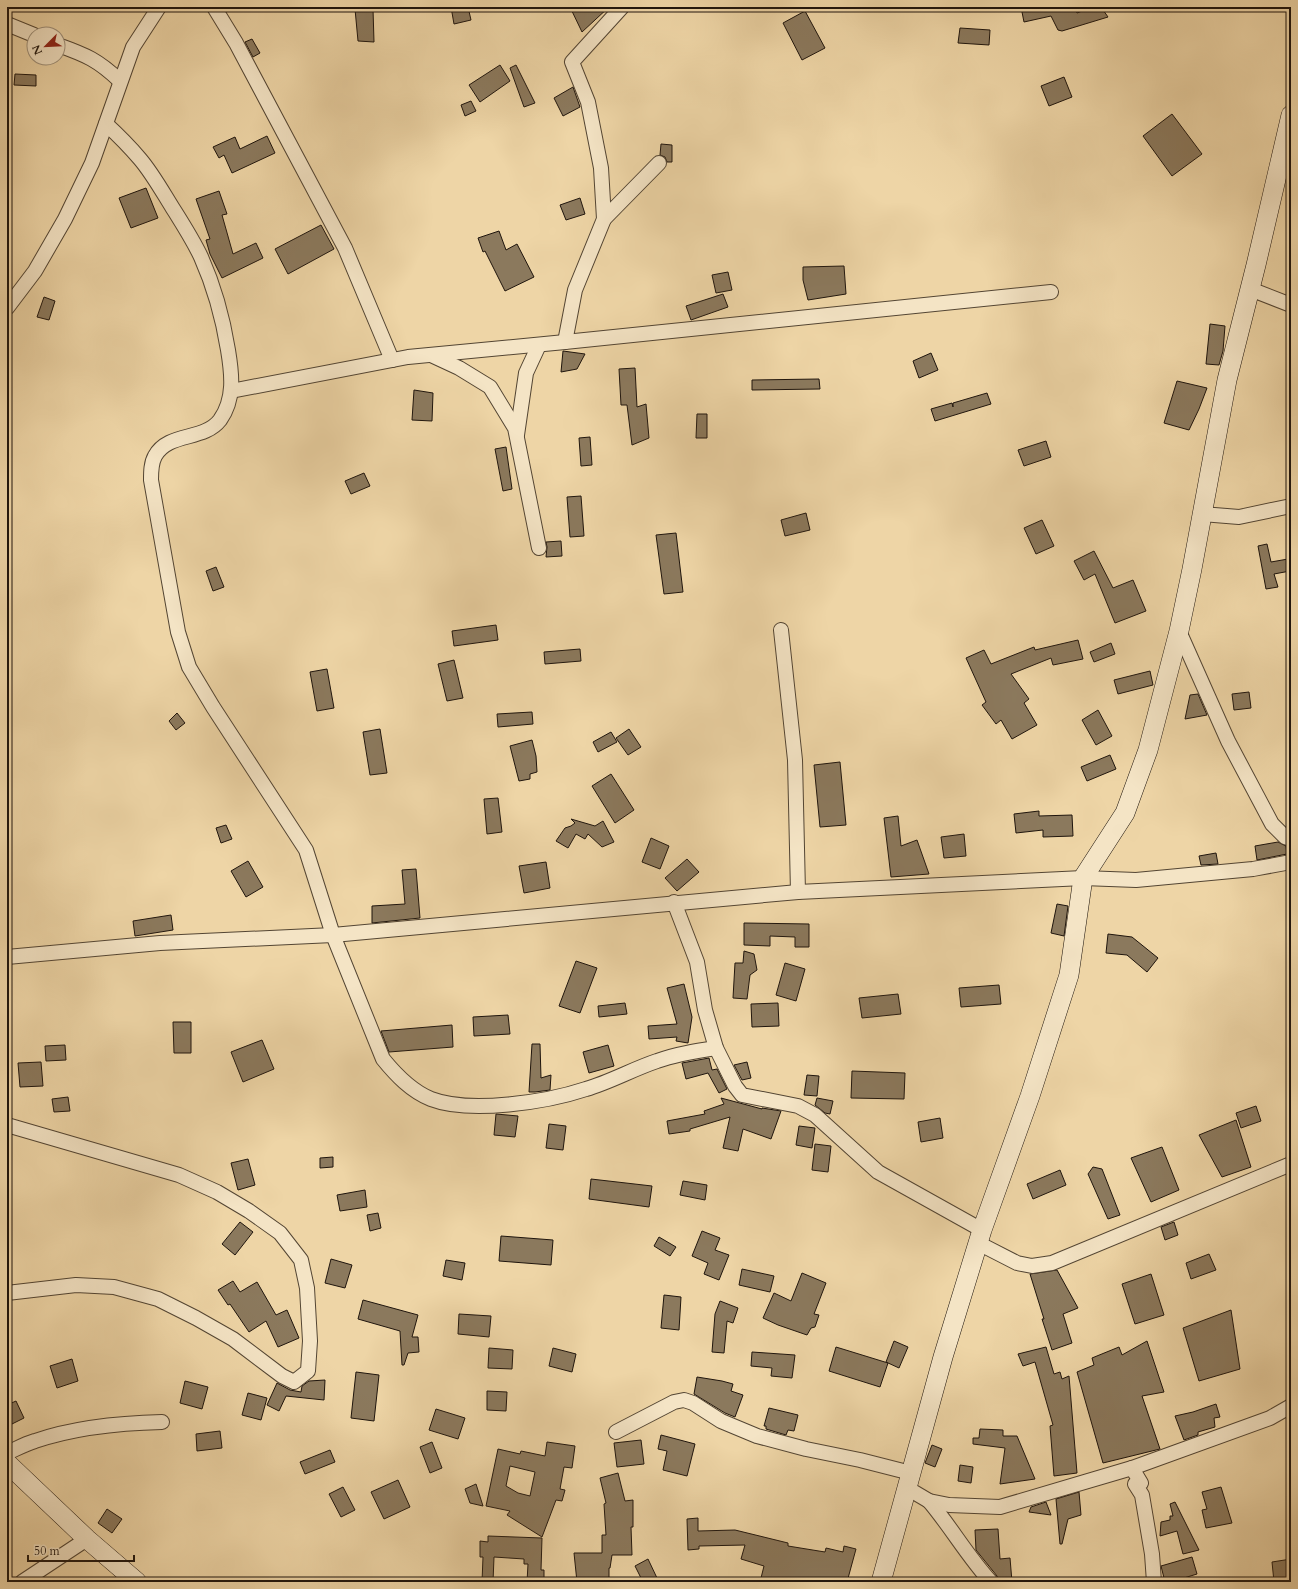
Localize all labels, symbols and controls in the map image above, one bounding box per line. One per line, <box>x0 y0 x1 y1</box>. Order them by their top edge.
north arrow <box>26 26 66 66</box>
text: N <box>28 42 46 57</box>
scale bar <box>28 1537 134 1563</box>
text: 50 m <box>34 1543 61 1559</box>

